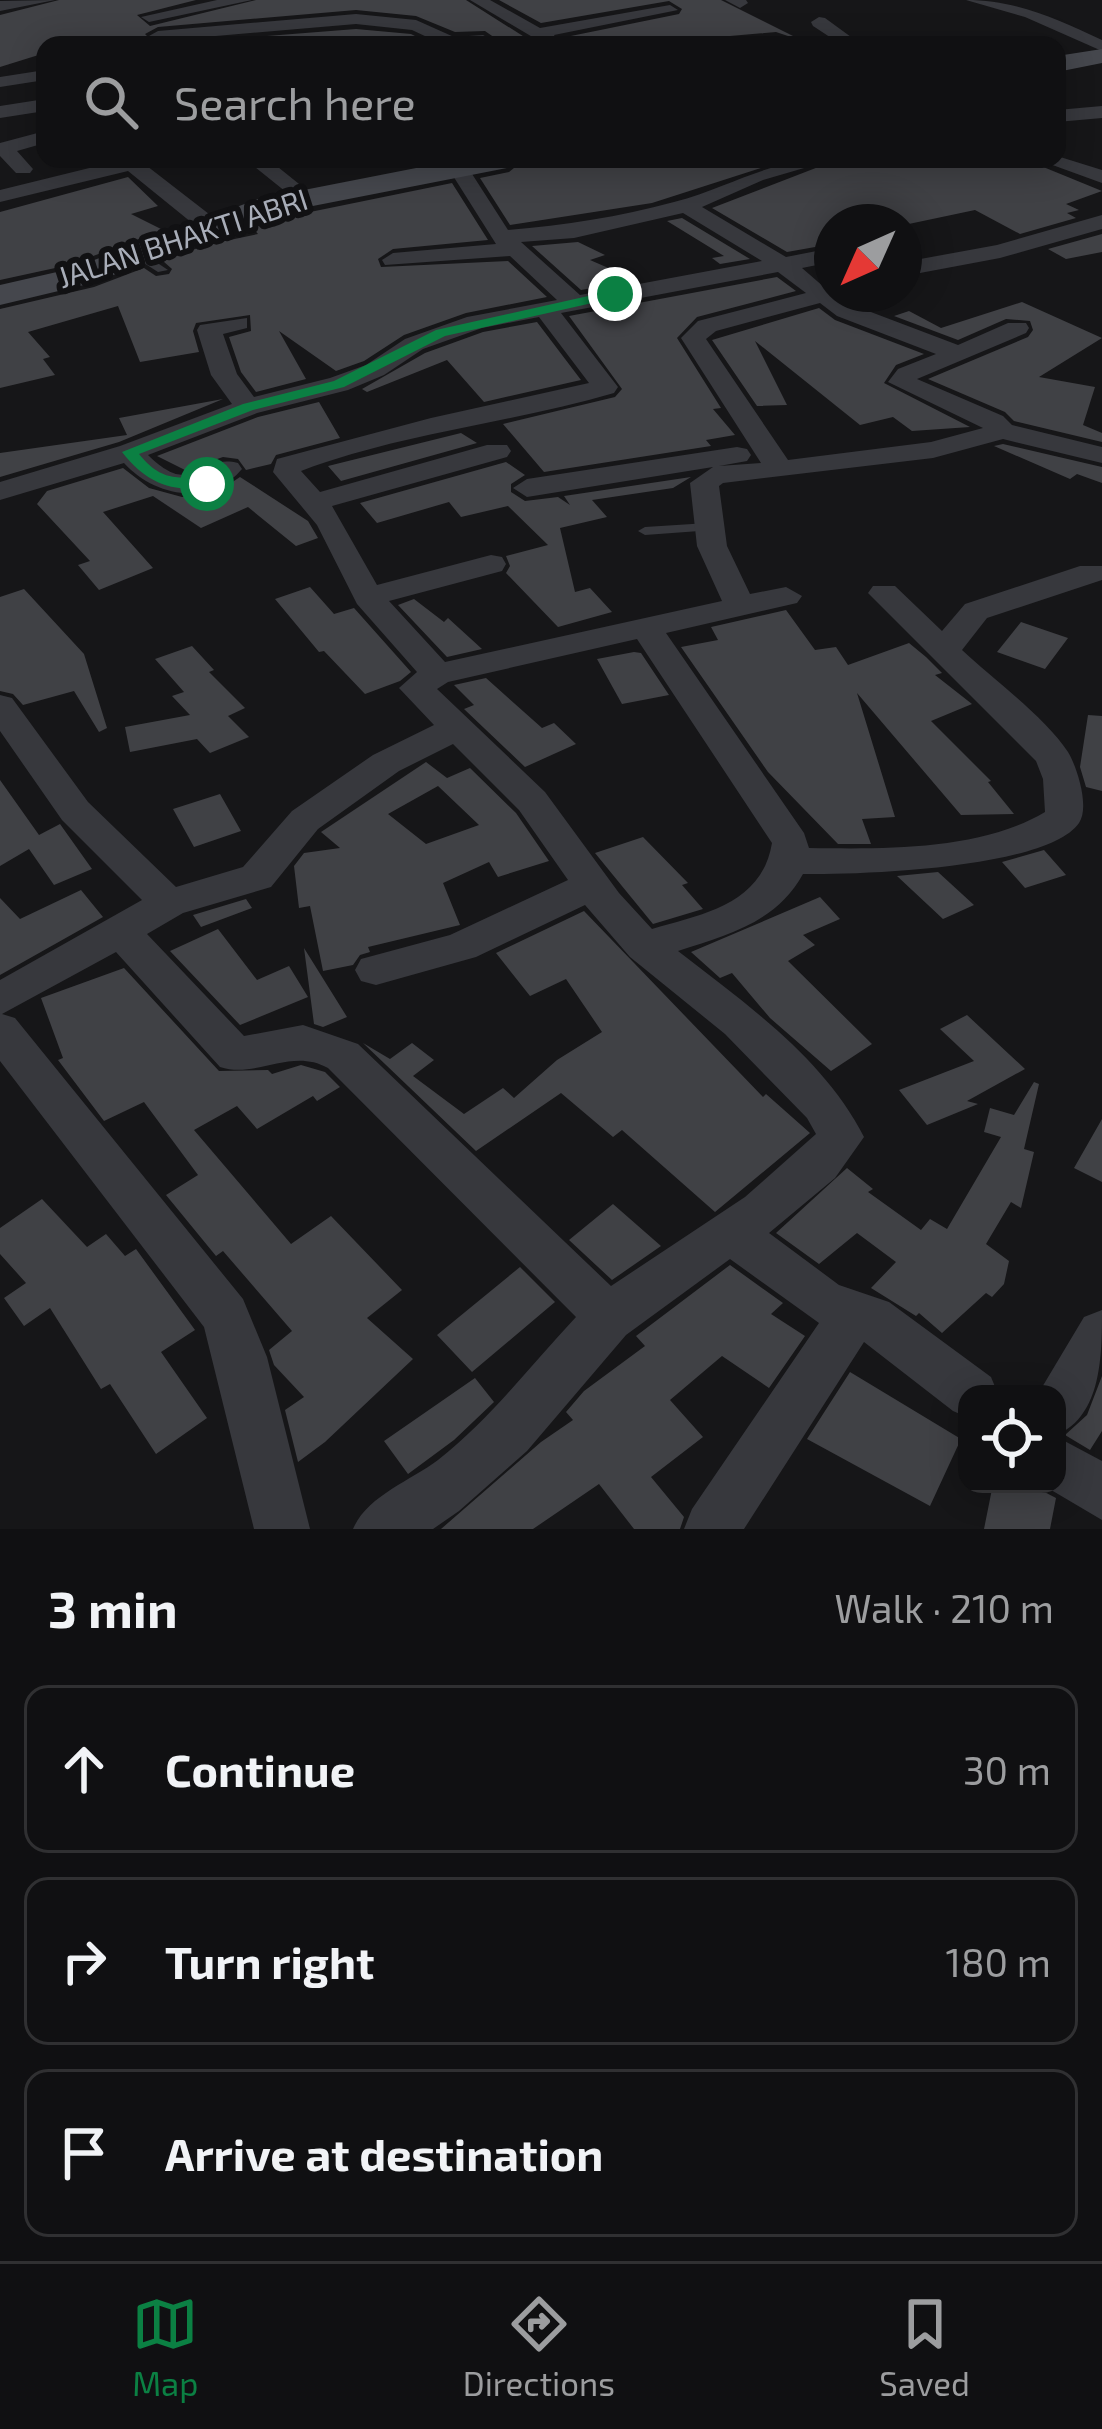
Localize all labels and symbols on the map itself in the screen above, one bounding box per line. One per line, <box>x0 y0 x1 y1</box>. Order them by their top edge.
street label: JALAN BHAKTI ABRI <box>53 180 312 295</box>
north arrow <box>814 204 922 312</box>
route end <box>588 267 642 321</box>
route start <box>180 457 234 511</box>

